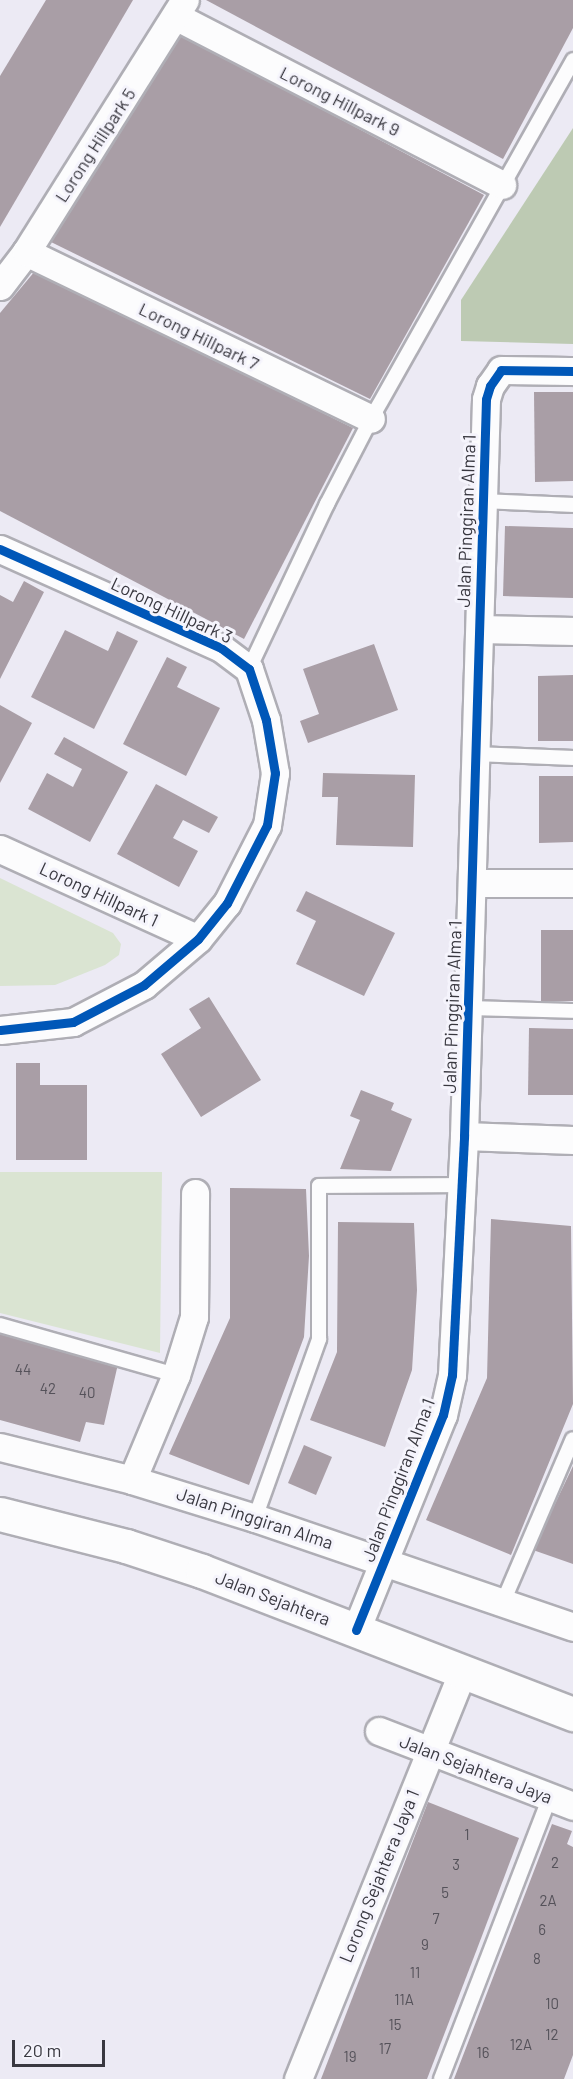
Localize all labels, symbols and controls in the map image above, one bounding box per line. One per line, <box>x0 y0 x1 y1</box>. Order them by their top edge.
street label: Lorong Hillpark 9 <box>276 62 404 140</box>
street label: Lorong Hillpark 5 <box>50 84 140 206</box>
street label: Lorong Hillpark 7 <box>136 298 262 374</box>
street label: Jalan Pinggiran Alma 1 <box>452 434 480 608</box>
street label: Lorong Hillpark 3 <box>108 572 236 648</box>
street label: Lorong Hillpark 1 <box>36 857 162 931</box>
street label: Jalan Pinggiran Alma 1 <box>438 920 466 1094</box>
house number: 44 <box>15 1361 31 1379</box>
house number: 42 <box>40 1380 56 1398</box>
house number: 40 <box>79 1384 95 1402</box>
street label: Jalan Pinggiran Alma 1 <box>357 1395 439 1565</box>
street label: Jalan Pinggiran Alma <box>174 1483 336 1553</box>
street label: Jalan Sejahtera <box>213 1566 333 1630</box>
street label: Jalan Sejahtera Jaya <box>397 1730 555 1808</box>
street label: Lorong Sejahtera Jaya 1 <box>334 1786 424 1966</box>
house number: 1 <box>464 1826 470 1844</box>
house number: 2 <box>551 1854 559 1872</box>
house number: 3 <box>452 1856 460 1874</box>
house number: 5 <box>441 1884 449 1902</box>
house number: 2A <box>539 1892 557 1910</box>
house number: 7 <box>432 1910 440 1928</box>
house number: 6 <box>538 1921 546 1939</box>
house number: 9 <box>421 1936 429 1954</box>
house number: 8 <box>533 1950 541 1968</box>
house number: 11 <box>410 1964 420 1982</box>
house number: 11A <box>394 1991 414 2009</box>
house number: 10 <box>545 1995 559 2013</box>
house number: 15 <box>389 2016 401 2034</box>
house number: 12 <box>545 2026 559 2044</box>
scale bar <box>15 2028 108 2066</box>
house number: 12A <box>510 2036 532 2054</box>
text: 20 m <box>23 2039 61 2061</box>
house number: 17 <box>379 2040 391 2058</box>
house number: 16 <box>477 2044 489 2062</box>
house number: 19 <box>343 2048 357 2066</box>

